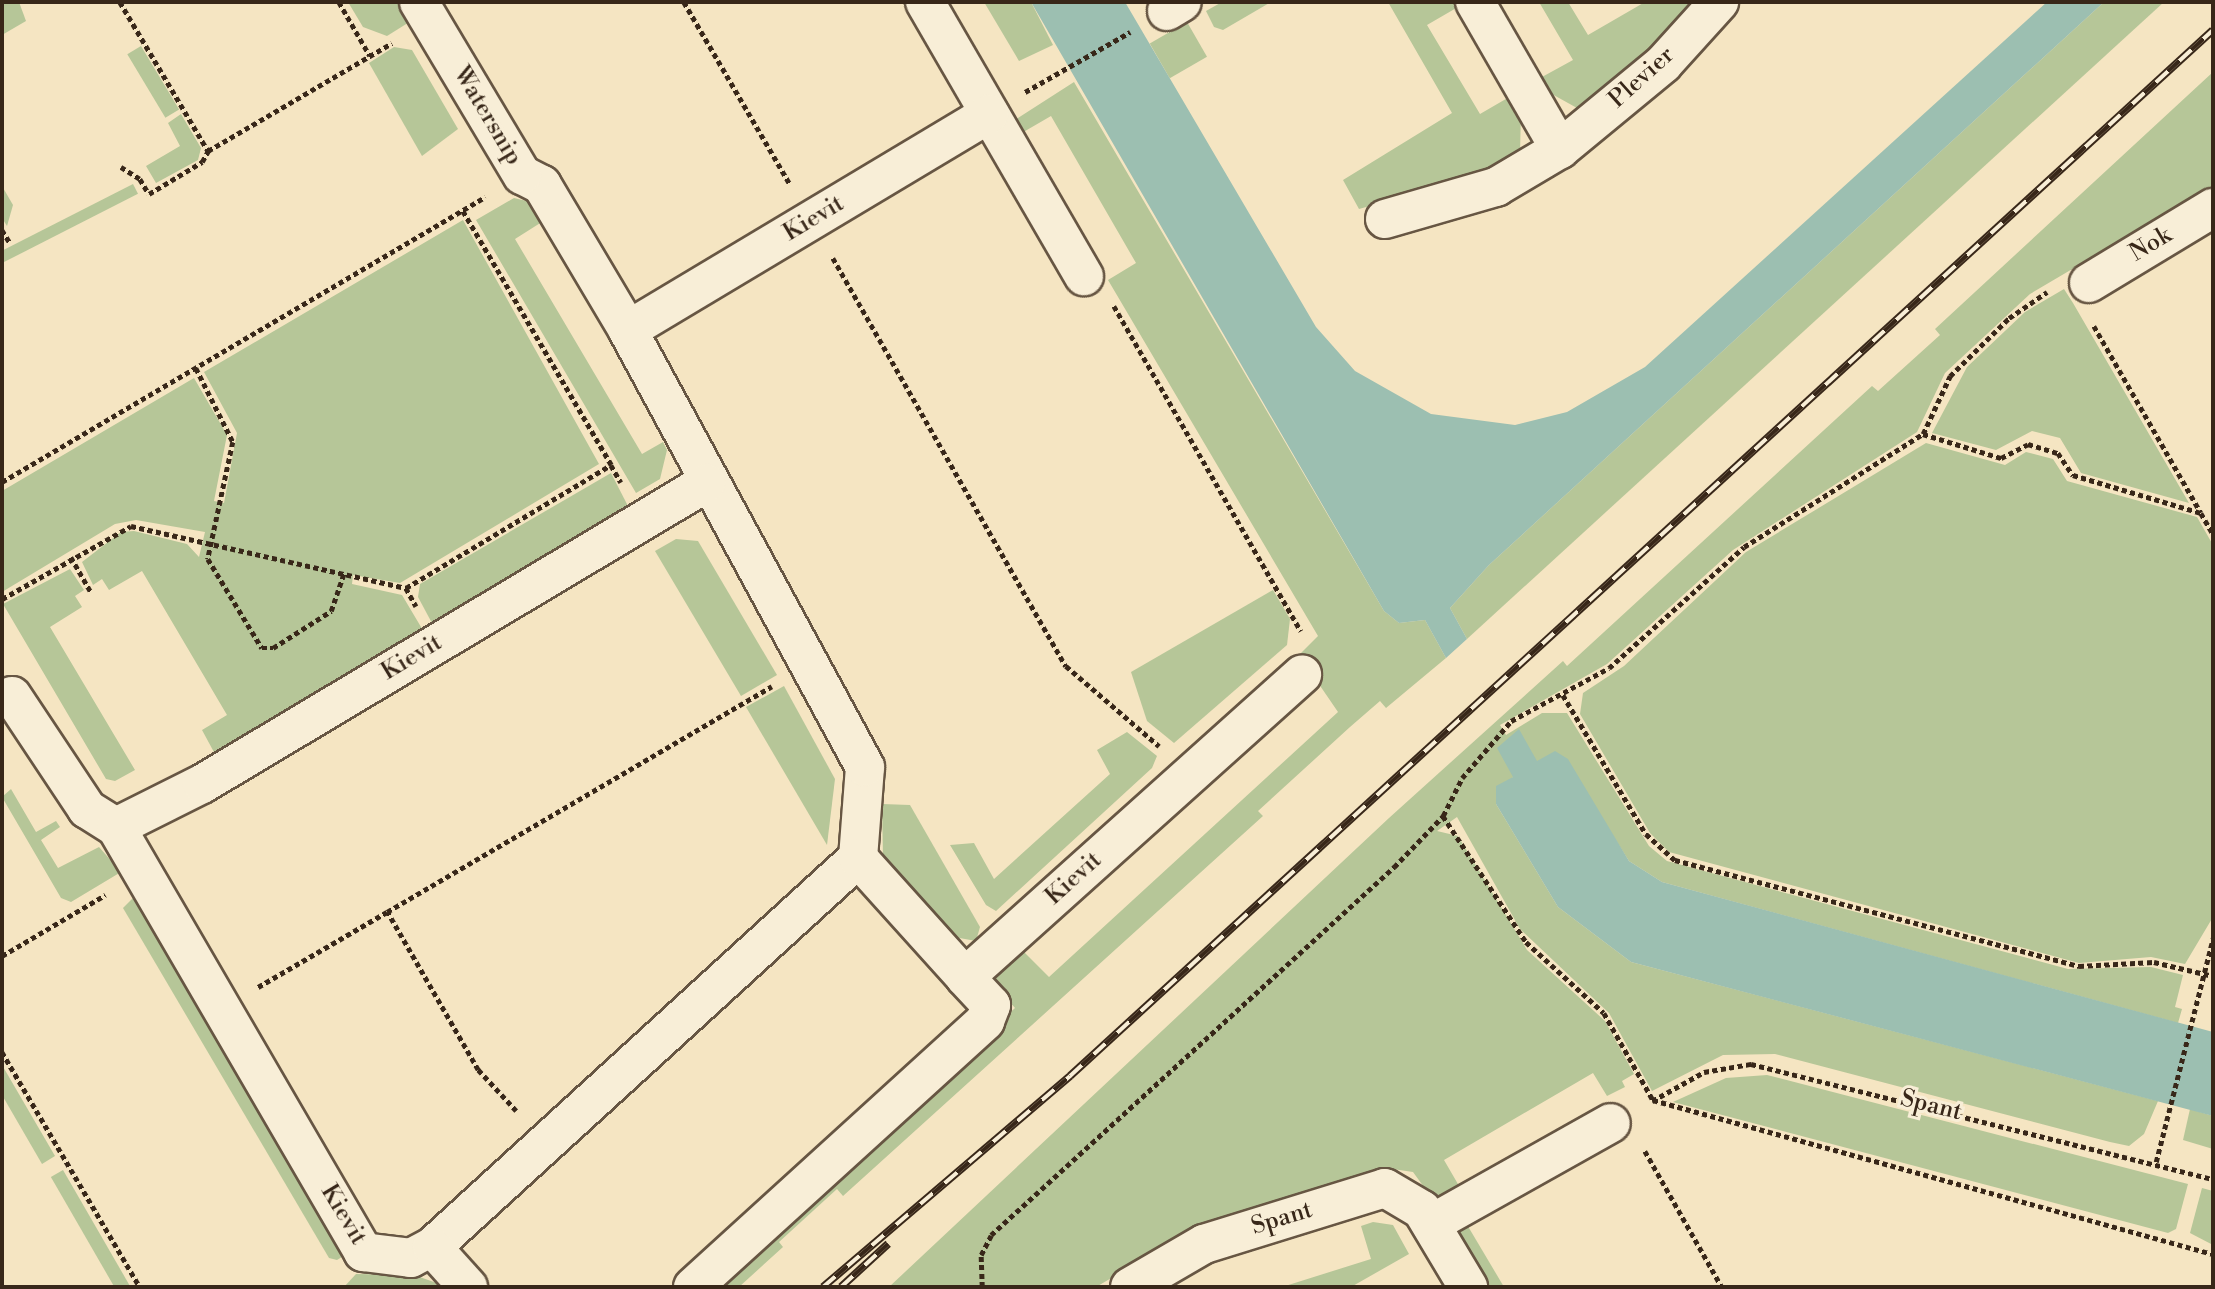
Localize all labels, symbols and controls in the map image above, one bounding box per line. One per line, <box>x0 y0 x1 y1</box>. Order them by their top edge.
street label: Plevier <box>1603 41 1681 115</box>
street label: Watersnip <box>446 62 528 170</box>
street label: Kievit <box>779 190 849 248</box>
street label: Nok <box>2125 221 2177 269</box>
street label: Kievit <box>377 629 447 687</box>
street label: Kievit <box>1040 846 1108 912</box>
street label: Spant <box>1897 1084 1965 1128</box>
street label: Kievit <box>314 1180 372 1250</box>
street label: Spant <box>1248 1196 1316 1242</box>

